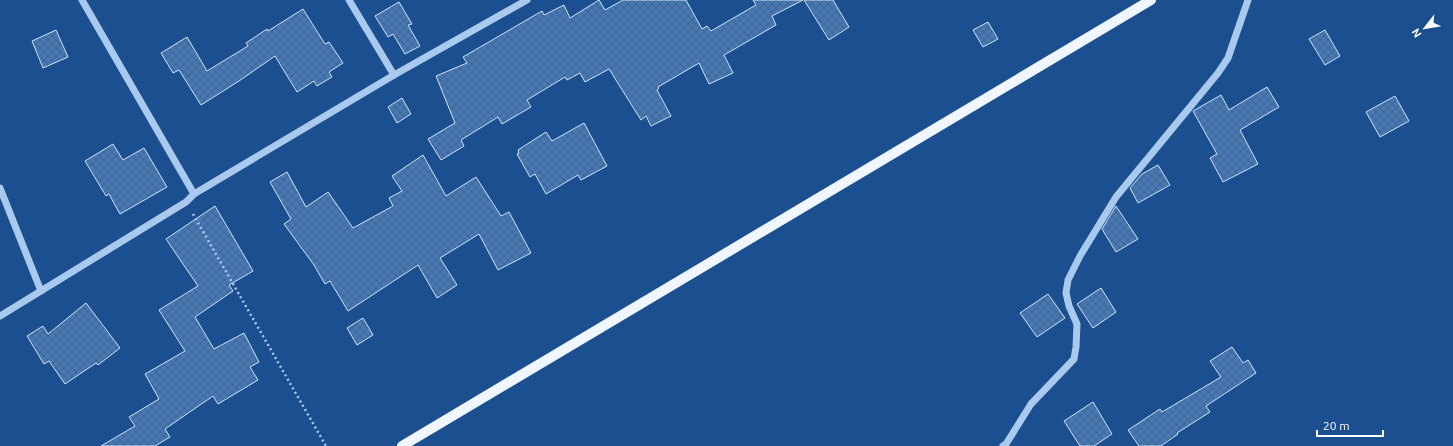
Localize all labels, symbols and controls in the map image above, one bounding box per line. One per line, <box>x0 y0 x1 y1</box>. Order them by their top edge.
north arrow <box>1405 8 1445 48</box>
text: N <box>1409 27 1424 40</box>
scale bar <box>1317 412 1383 438</box>
text: 20 m <box>1323 419 1350 432</box>

